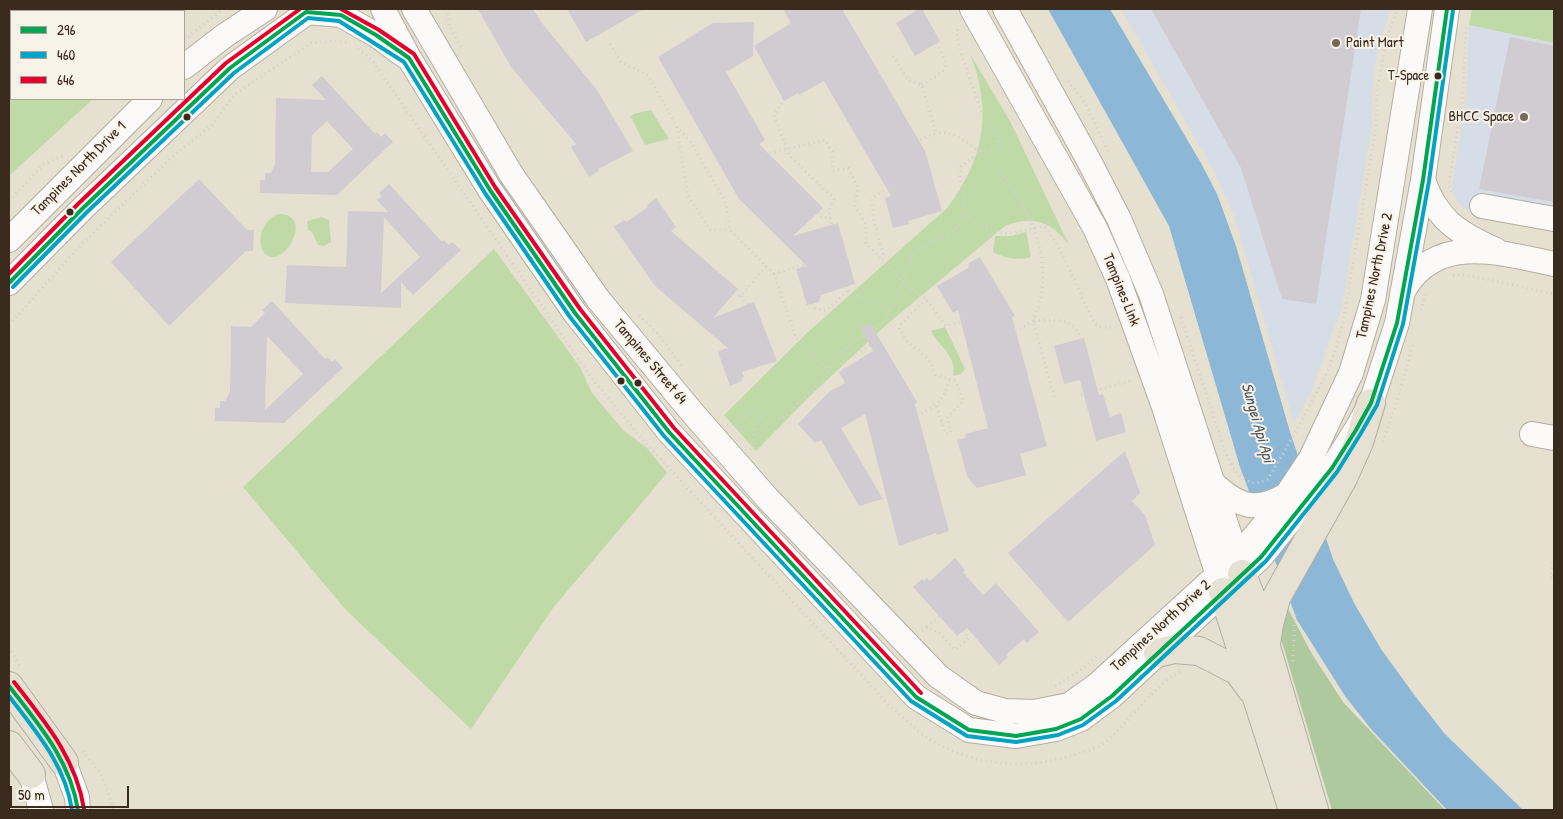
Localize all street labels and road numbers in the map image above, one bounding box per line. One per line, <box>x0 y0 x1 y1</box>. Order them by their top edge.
street label: Tampines North Drive 1 <box>28 118 130 220</box>
street label: Tampines North Drive 2 <box>1353 211 1397 341</box>
street label: Tampines Link <box>1098 251 1144 329</box>
street label: Tampines Street 64 <box>609 316 691 408</box>
street label: Tampines North Drive 2 <box>1107 576 1215 676</box>

